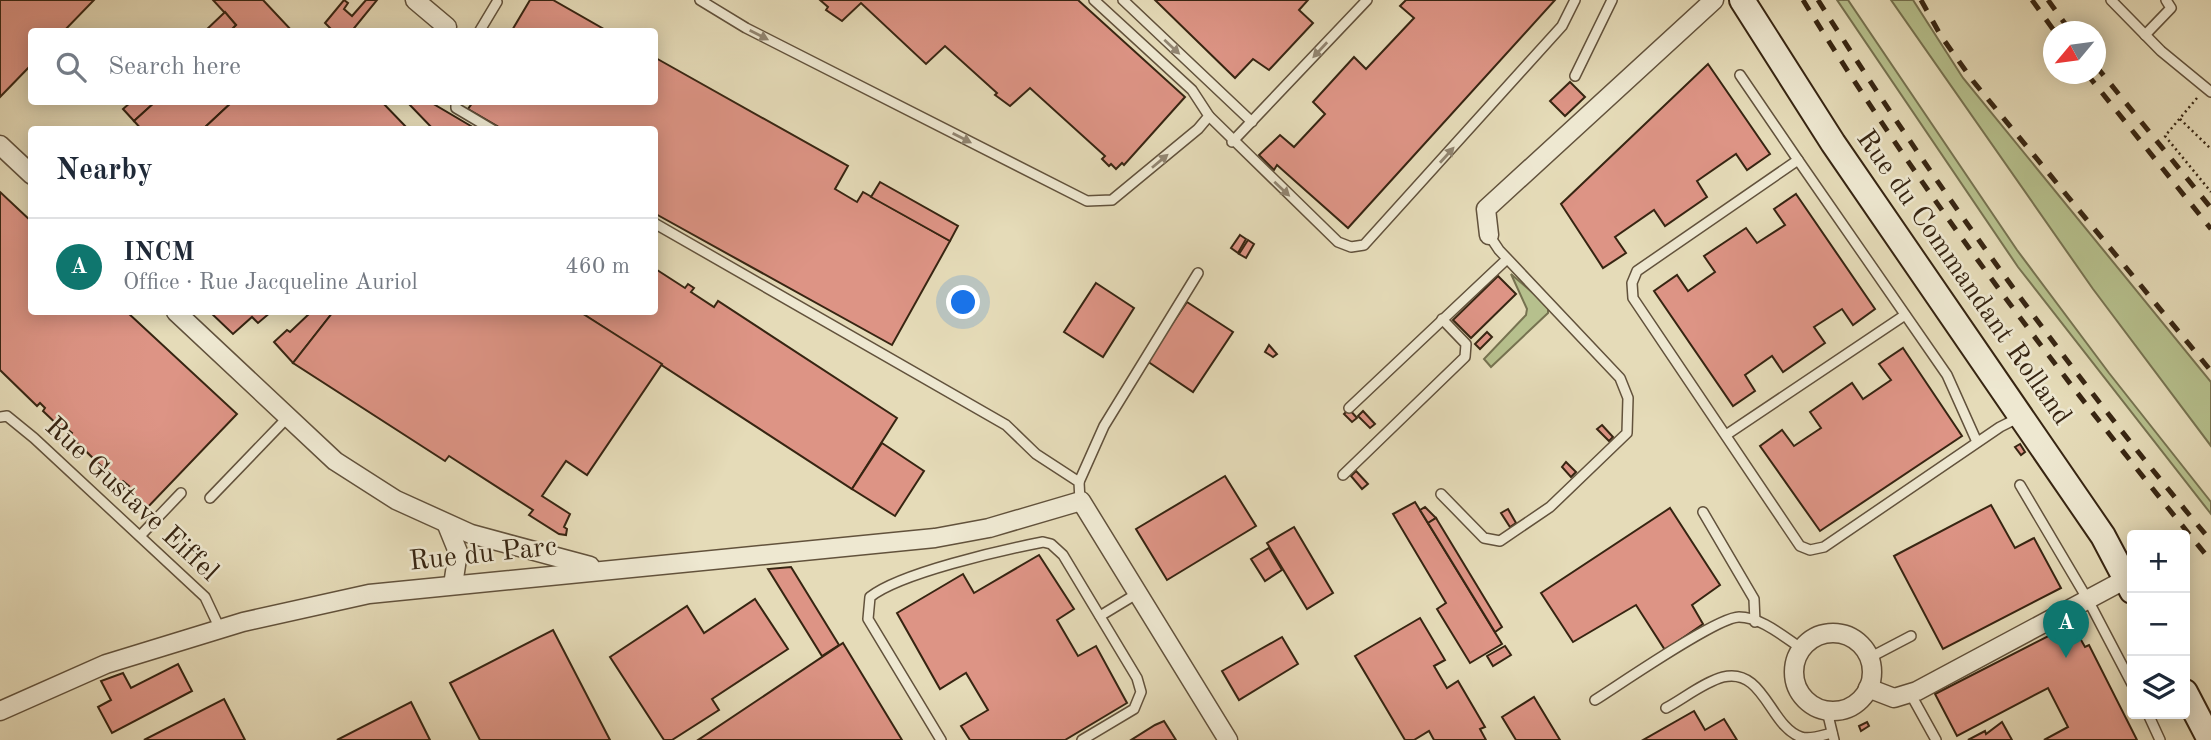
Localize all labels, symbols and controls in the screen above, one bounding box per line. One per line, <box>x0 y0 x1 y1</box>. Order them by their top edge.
north arrow <box>2043 21 2106 84</box>
search box <box>28 28 658 105</box>
one-way arrow <box>749 29 769 40</box>
one-way arrow <box>1163 38 1180 54</box>
one-way arrow <box>1313 41 1329 58</box>
icon: search <box>52 48 90 86</box>
text: Search here <box>108 54 241 80</box>
street label: Rue du Commandant Rolland <box>1850 125 2076 431</box>
one-way arrow <box>952 132 972 143</box>
one-way arrow <box>1439 146 1454 163</box>
one-way arrow <box>1152 154 1169 169</box>
text: Nearby <box>56 156 153 186</box>
one-way arrow <box>1273 180 1290 196</box>
text: INCM <box>123 240 195 266</box>
text: A <box>70 255 88 278</box>
text: 460 m <box>565 255 630 278</box>
text: Office · Rue Jacqueline Auriol <box>123 271 418 294</box>
your location <box>946 285 980 319</box>
street label: Rue Gustave Eiffel <box>39 413 223 587</box>
map controls <box>2127 530 2190 719</box>
button: + <box>2127 530 2190 593</box>
street label: Rue du Parc <box>408 533 558 577</box>
button: − <box>2127 593 2190 656</box>
pin: A <box>2043 600 2089 658</box>
button: layers <box>2127 656 2190 719</box>

